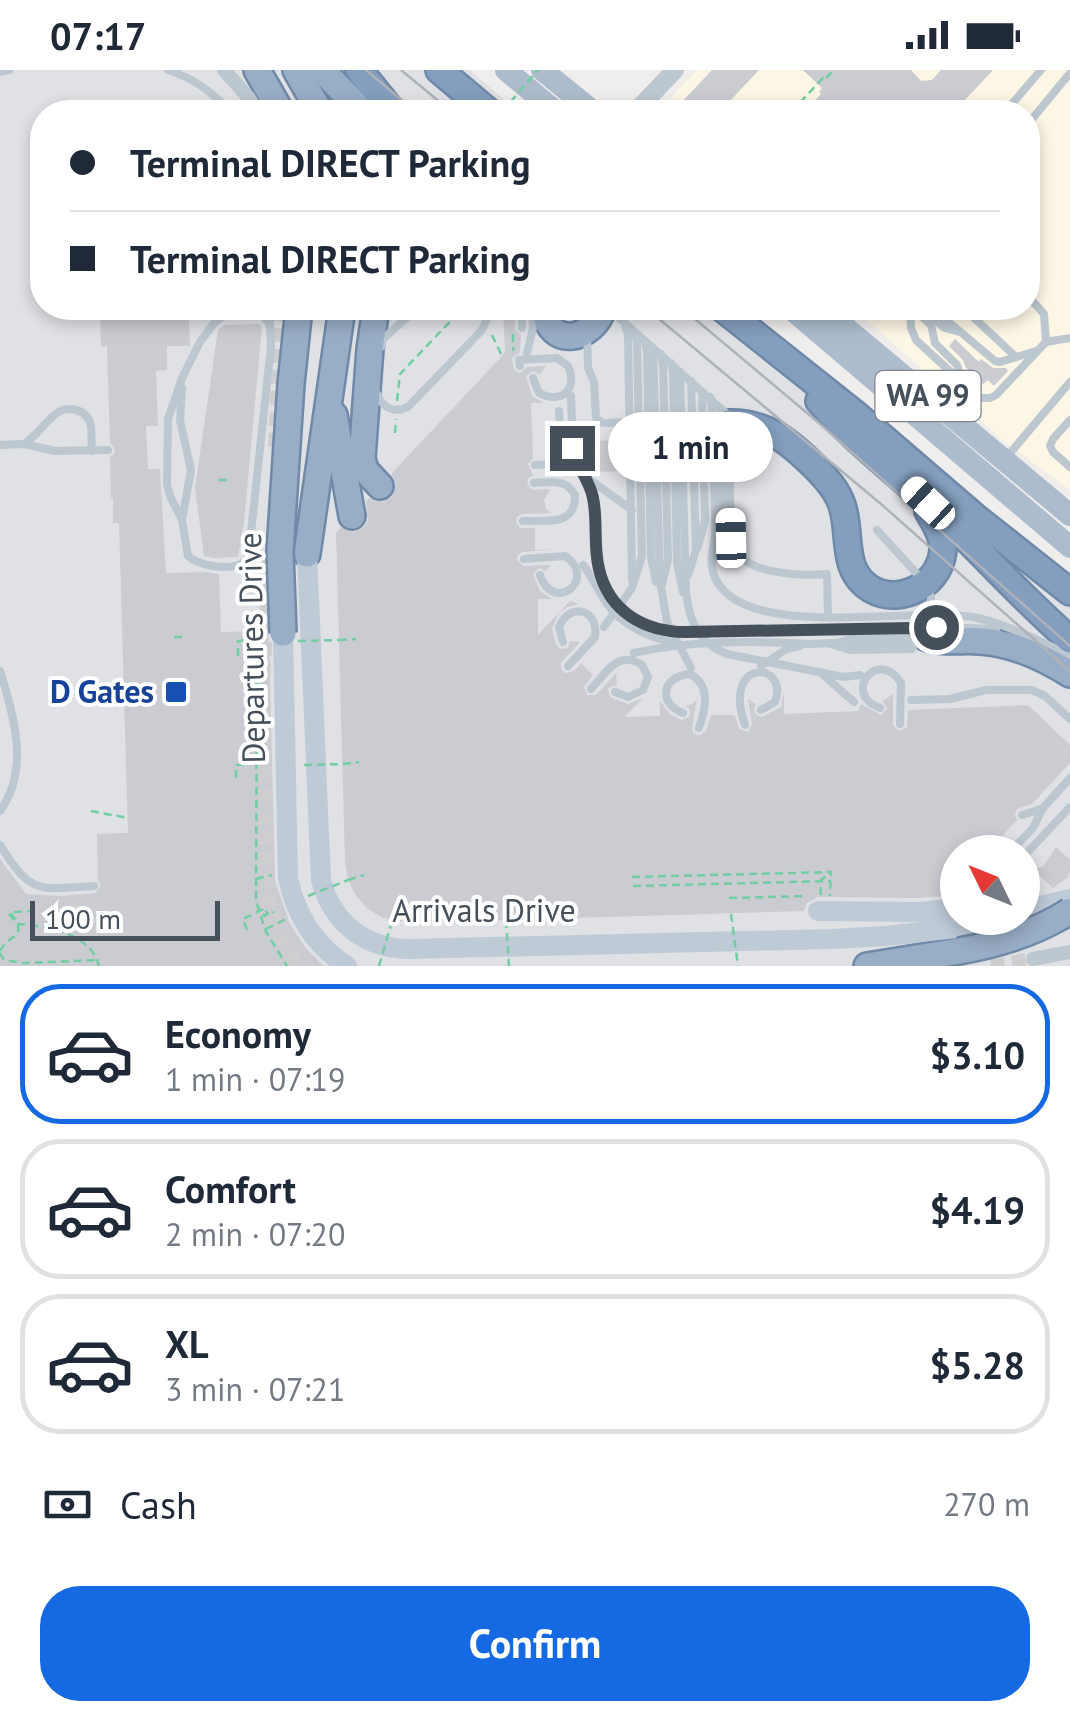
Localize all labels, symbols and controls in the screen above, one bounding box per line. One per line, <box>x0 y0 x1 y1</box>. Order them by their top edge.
text: 07:17 <box>50 11 146 60</box>
text: Terminal DIRECT Parking <box>130 138 531 187</box>
text: Terminal DIRECT Parking <box>130 234 531 283</box>
road number: WA 99 <box>876 371 980 421</box>
callout: 1 min <box>607 413 772 483</box>
route end <box>550 426 595 471</box>
text: 1 min <box>651 426 730 468</box>
car <box>896 472 960 534</box>
car <box>715 508 747 568</box>
street label: Departures Drive <box>228 532 274 764</box>
route start <box>914 605 959 650</box>
place label: D Gates <box>50 670 154 712</box>
marker: D Gates <box>163 679 189 705</box>
north arrow <box>940 835 1040 935</box>
map controls <box>940 835 1040 935</box>
street label: Arrivals Drive <box>392 889 576 931</box>
scale bar <box>30 896 220 940</box>
text: 100 m <box>45 900 121 937</box>
icon: car <box>45 1009 135 1099</box>
text: Economy <box>165 1009 311 1058</box>
text: $3.10 <box>929 1030 1025 1079</box>
text: 1 min · 07:19 <box>165 1058 345 1100</box>
icon: car <box>45 1164 135 1254</box>
text: Comfort <box>165 1164 296 1213</box>
text: $4.19 <box>929 1185 1025 1234</box>
text: 2 min · 07:20 <box>165 1213 345 1255</box>
icon: car <box>45 1319 135 1409</box>
text: XL <box>165 1319 209 1368</box>
text: $5.28 <box>929 1340 1025 1389</box>
text: 3 min · 07:21 <box>165 1368 345 1410</box>
icon: cash <box>40 1477 95 1532</box>
text: Cash <box>120 1480 197 1529</box>
text: 270 m <box>943 1483 1030 1525</box>
button: Confirm <box>40 1586 1030 1701</box>

